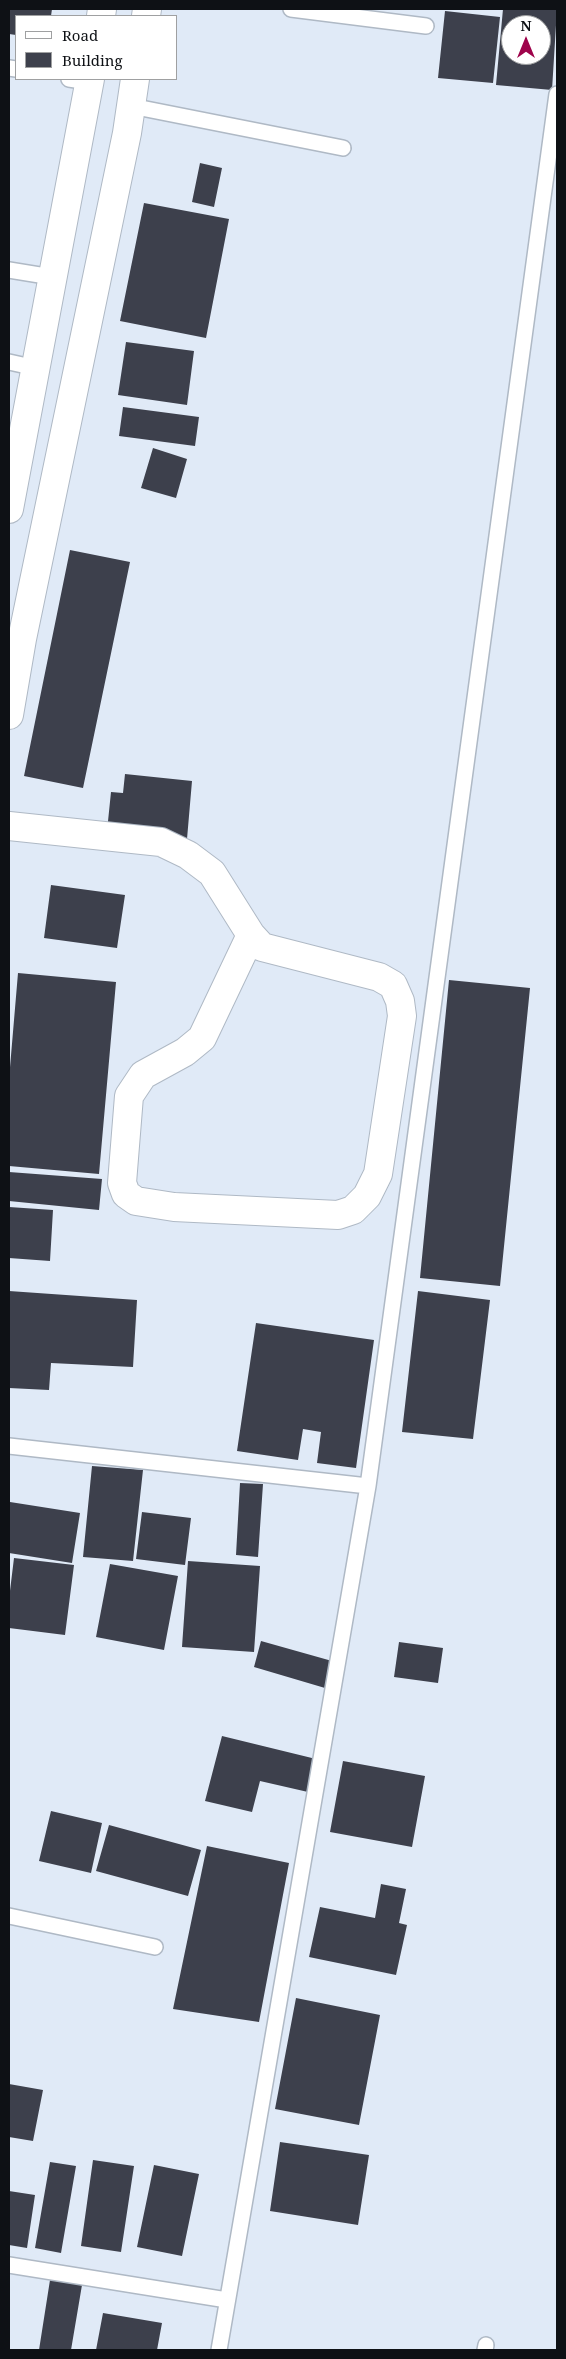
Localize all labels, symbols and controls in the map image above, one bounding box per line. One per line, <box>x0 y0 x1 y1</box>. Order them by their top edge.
legend <box>15 15 178 80</box>
north arrow <box>501 15 551 65</box>
text: N <box>520 16 532 35</box>
text: Road <box>62 25 98 45</box>
text: Building <box>62 50 123 70</box>

